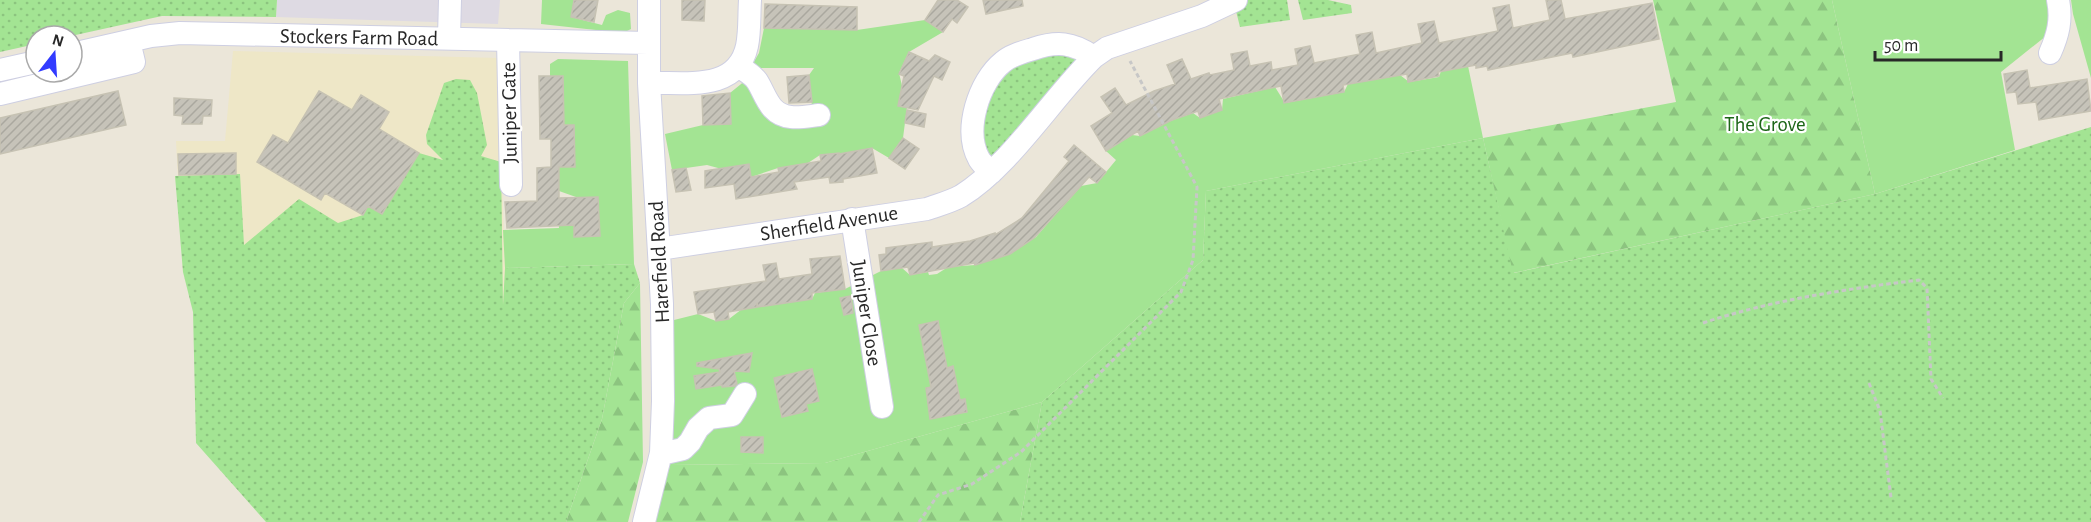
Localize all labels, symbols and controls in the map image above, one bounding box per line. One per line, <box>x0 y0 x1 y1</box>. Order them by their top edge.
north arrow <box>24 24 84 84</box>
scale bar <box>1875 24 2001 62</box>
street label: Stockers Farm Road <box>280 26 439 49</box>
text: N <box>50 31 66 50</box>
text: 50 m <box>1884 37 1918 55</box>
street label: Juniper Gate <box>498 62 521 164</box>
park label: The Grove <box>1724 114 1806 135</box>
street label: Harefield Road <box>646 200 673 324</box>
street label: Sherfield Avenue <box>759 202 899 245</box>
street label: Juniper Close <box>848 258 885 368</box>

